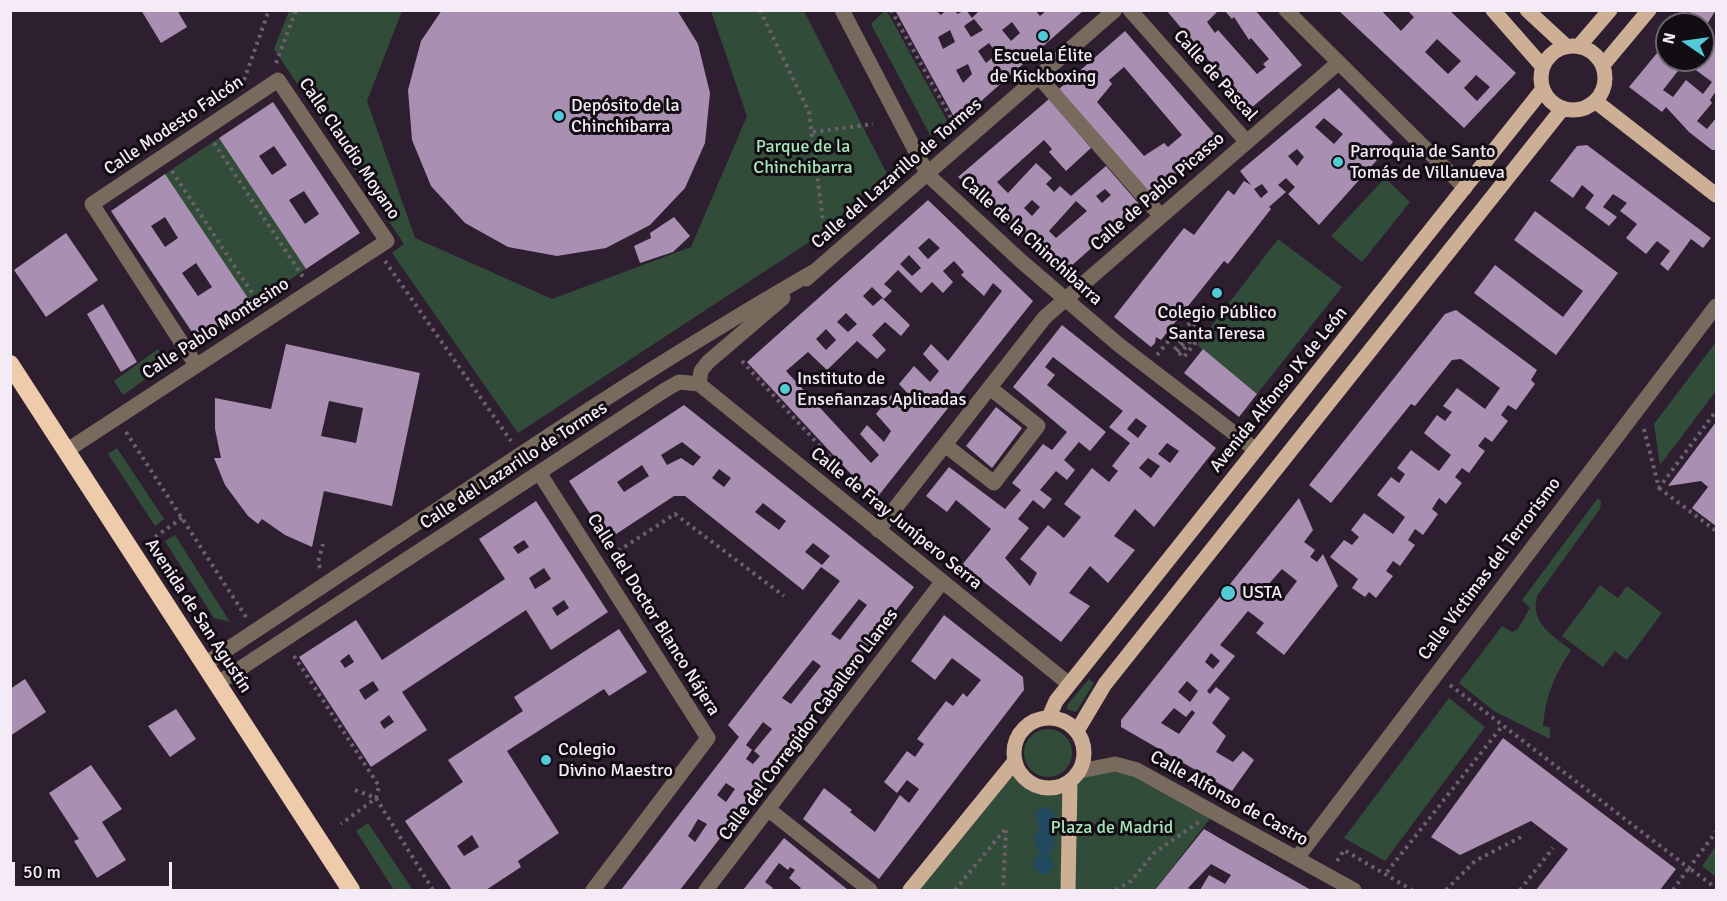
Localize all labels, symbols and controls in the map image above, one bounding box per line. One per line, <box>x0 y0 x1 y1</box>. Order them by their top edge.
north arrow <box>1655 12 1715 72</box>
street label: Calle de Pascal <box>1168 26 1262 126</box>
marker: Escuela Élite de Kickboxing <box>1036 29 1050 43</box>
text: N <box>1658 31 1680 46</box>
place label: Escuela Élite de Kickboxing <box>990 45 1096 88</box>
street label: Calle Modesto Falcón <box>100 71 248 181</box>
street label: Calle Claudio Moyano <box>294 74 404 224</box>
street label: Calle del Lazarillo de Tormes <box>807 94 987 254</box>
place label: Depósito de la Chinchibarra <box>571 95 680 138</box>
marker: Depósito de la Chinchibarra <box>552 109 566 123</box>
street label: Calle de Pablo Picasso <box>1087 128 1229 256</box>
park label: Parque de la Chinchibarra <box>753 136 853 178</box>
place label: Parroquia de Santo Tomás de Villanueva <box>1350 141 1505 184</box>
marker: Parroquia de Santo Tomás de Villanueva <box>1331 155 1345 169</box>
street label: Calle de la Chinchibarra <box>956 172 1106 310</box>
street label: Calle Pablo Montesino <box>139 273 293 385</box>
marker: Colegio Público Santa Teresa <box>1210 286 1224 300</box>
place label: Colegio Público Santa Teresa <box>1158 302 1276 344</box>
street label: Avenida Alfonso IX de León <box>1206 303 1352 477</box>
place label: Instituto de Enseñanzas Aplicadas <box>797 368 966 410</box>
marker: Instituto de Enseñanzas Aplicadas <box>778 382 792 396</box>
street label: Calle del Lazarillo de Tormes <box>416 397 612 535</box>
street label: Calle de Fray Junípero Serra <box>806 443 986 595</box>
street label: Calle Víctimas del Terrorismo <box>1414 473 1566 665</box>
street label: Calle del Doctor Blanco Nájera <box>582 510 724 720</box>
street label: Avenida de San Agustín <box>140 535 256 697</box>
place label: USTA <box>1242 582 1282 604</box>
marker: USTA <box>1219 584 1237 602</box>
street label: Calle del Corregidor Caballero Llanes <box>715 605 903 845</box>
place label: Colegio Divino Maestro <box>558 739 673 782</box>
street label: Calle Alfonso de Castro <box>1146 747 1312 851</box>
marker: Colegio Divino Maestro <box>539 753 553 767</box>
park label: Plaza de Madrid <box>1051 817 1173 839</box>
scale bar <box>15 850 176 888</box>
text: 50 m <box>23 861 61 883</box>

